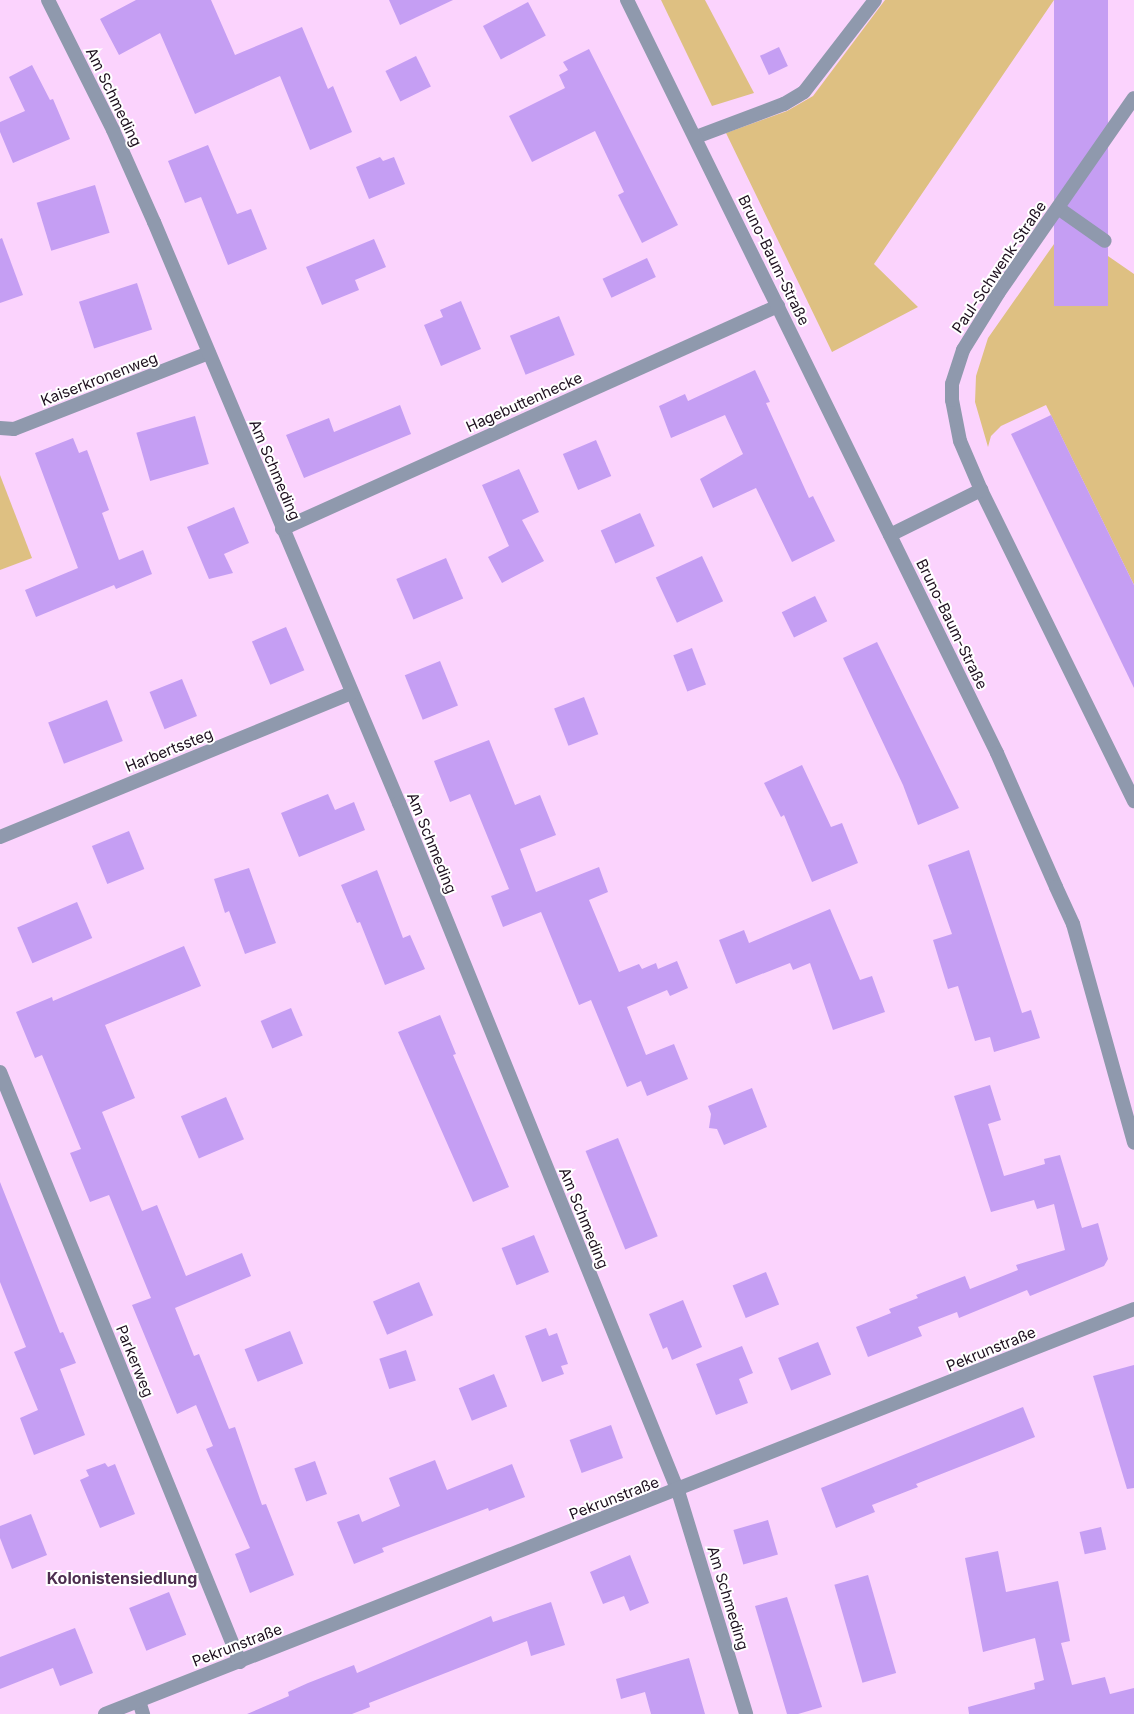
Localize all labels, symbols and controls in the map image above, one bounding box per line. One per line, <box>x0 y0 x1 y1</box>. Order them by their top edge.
street label: Am Schmeding <box>82 45 146 149</box>
street label: Bruno-Baum-Straße <box>735 192 813 328</box>
street label: Paul-Schwenk-Straße <box>948 198 1050 336</box>
street label: Kaiserkronenweg <box>38 348 160 410</box>
street label: Hagebuttenhecke <box>463 368 585 436</box>
street label: Am Schmeding <box>246 417 304 523</box>
street label: Bruno-Baum-Straße <box>913 556 991 692</box>
street label: Harbertssteg <box>123 724 215 776</box>
street label: Am Schmeding <box>404 790 460 896</box>
street label: Am Schmeding <box>556 1165 612 1271</box>
street label: Parkerweg <box>112 1322 158 1400</box>
street label: Pekrunstraße <box>944 1323 1038 1375</box>
street label: Pekrunstraße <box>567 1473 661 1523</box>
street label: Am Schmeding <box>704 1544 752 1652</box>
district label: Kolonistensiedlung <box>47 1568 197 1588</box>
street label: Pekrunstraße <box>190 1620 284 1670</box>

